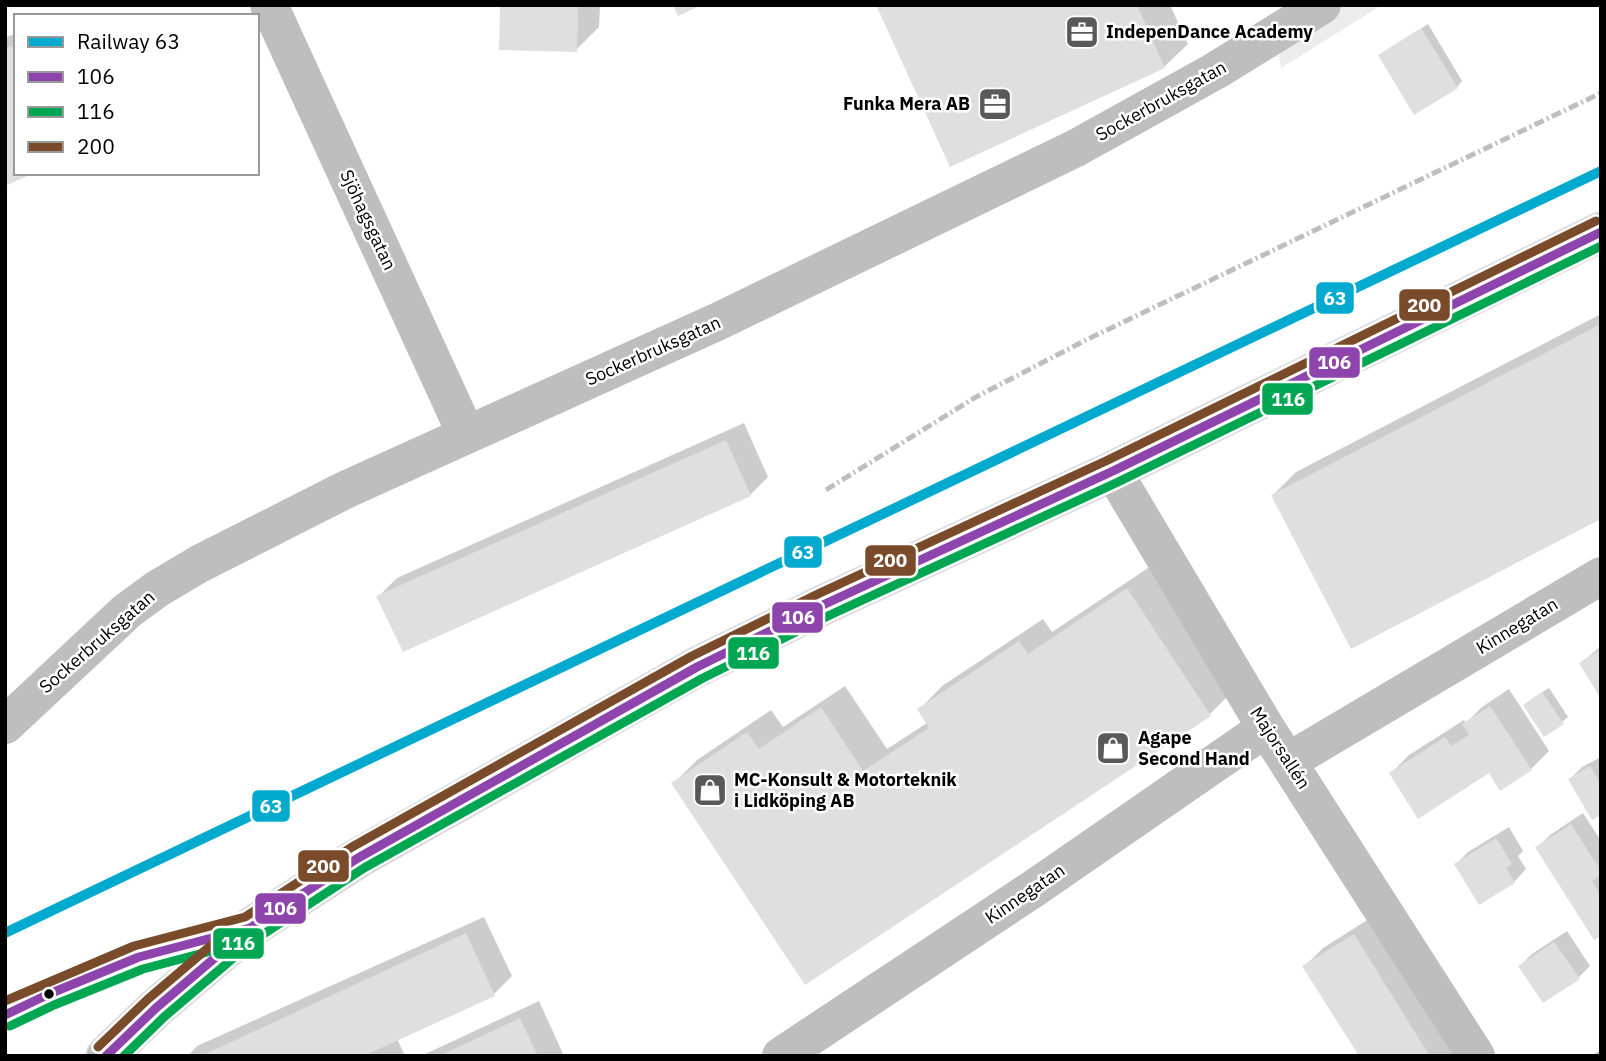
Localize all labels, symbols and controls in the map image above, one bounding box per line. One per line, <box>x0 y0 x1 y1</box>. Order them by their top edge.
office icon: IndepenDance Academy <box>1063 13 1101 51</box>
legend <box>14 14 259 175</box>
place label: IndepenDance Academy <box>1106 20 1313 43</box>
text: Railway 63 <box>77 27 180 55</box>
street label: Sockerbruksgatan <box>1091 55 1230 146</box>
text: 106 <box>77 62 115 90</box>
office icon: Funka Mera AB <box>976 85 1014 123</box>
place label: Funka Mera AB <box>843 92 970 115</box>
text: 116 <box>77 97 115 125</box>
text: 200 <box>77 132 115 160</box>
street label: Sjöhagsgatan <box>335 166 402 274</box>
line badge: 63 <box>1315 281 1355 315</box>
text: 63 <box>1324 286 1346 310</box>
line badge: 200 <box>1398 288 1451 322</box>
text: 200 <box>1407 293 1441 317</box>
street label: Sockerbruksgatan <box>582 310 724 391</box>
line badge: 106 <box>1308 346 1361 379</box>
text: 106 <box>1317 350 1351 374</box>
line badge: 116 <box>1261 382 1314 416</box>
text: 116 <box>1271 387 1305 411</box>
line badge: 63 <box>783 535 823 569</box>
text: 63 <box>792 540 814 564</box>
line badge: 200 <box>864 544 917 577</box>
text: 200 <box>873 548 907 572</box>
street label: Sockerbruksgatan <box>34 585 159 698</box>
street label: Kinnegatan <box>1472 592 1562 659</box>
line badge: 106 <box>771 601 824 634</box>
text: 106 <box>781 605 815 629</box>
line badge: 116 <box>727 636 780 670</box>
text: 116 <box>736 641 770 665</box>
street label: Majorsallén <box>1245 702 1316 793</box>
place label: Agape Second Hand <box>1138 726 1250 770</box>
shop icon: Agape Second Hand <box>1094 729 1132 767</box>
place label: MC-Konsult & Motorteknik i Lidköping AB <box>734 768 957 812</box>
shop icon: MC-Konsult & Motorteknik i Lidköping AB <box>691 771 729 809</box>
line badge: 63 <box>251 789 291 823</box>
text: 63 <box>260 794 282 818</box>
line badge: 200 <box>297 849 350 883</box>
text: 200 <box>306 854 340 878</box>
street label: Kinnegatan <box>980 858 1069 929</box>
line badge: 106 <box>254 892 307 925</box>
text: 106 <box>263 896 297 920</box>
line badge: 116 <box>212 927 265 960</box>
text: 116 <box>221 931 255 955</box>
unlabelled marker <box>42 987 56 1001</box>

